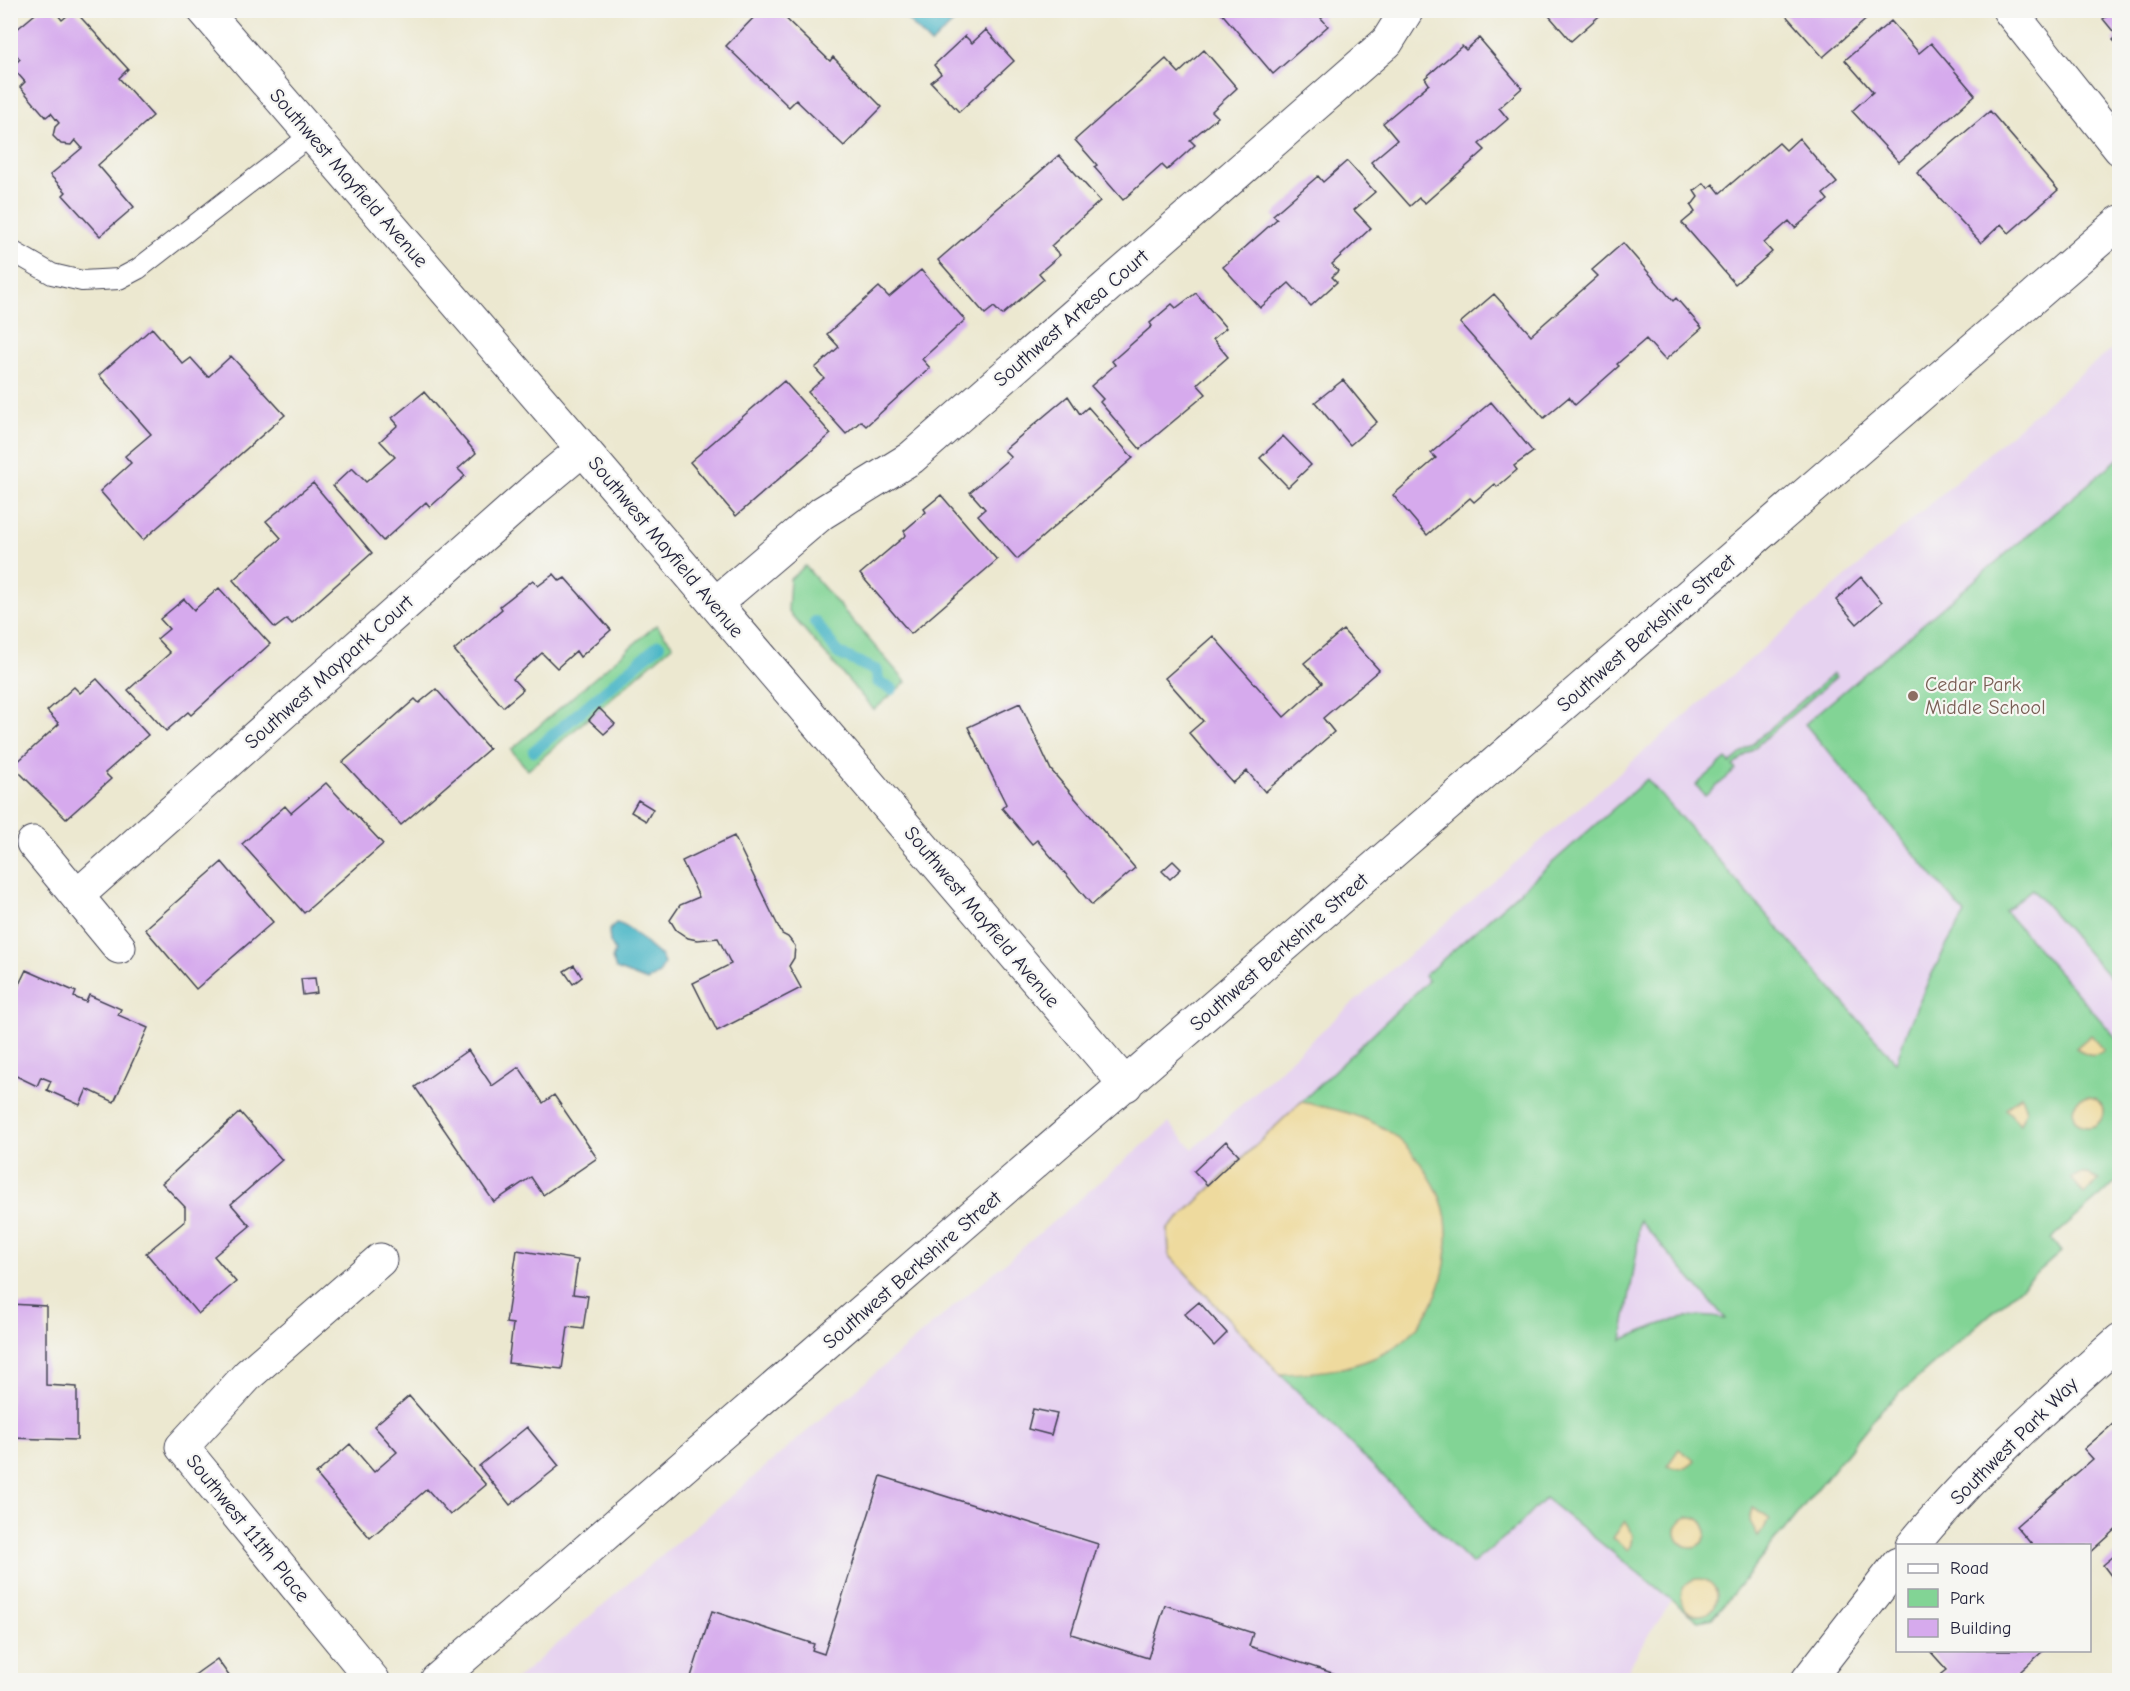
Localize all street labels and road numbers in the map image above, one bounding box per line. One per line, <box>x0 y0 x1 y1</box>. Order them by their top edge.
street label: Southwest Mayfield Avenue <box>265 84 433 272</box>
street label: Southwest Artesa Court <box>989 244 1154 391</box>
street label: Southwest Mayfield Avenue <box>583 452 749 642</box>
street label: Southwest Berkshire Street <box>1552 549 1741 717</box>
street label: Southwest Maypark Court <box>240 589 419 754</box>
street label: Southwest Mayfield Avenue <box>899 822 1065 1012</box>
street label: Southwest Berkshire Street <box>1185 868 1374 1036</box>
street label: Southwest Berkshire Street <box>818 1186 1007 1354</box>
street label: Southwest Park Way <box>1945 1372 2083 1510</box>
street label: Southwest 111th Place <box>181 1450 315 1606</box>

